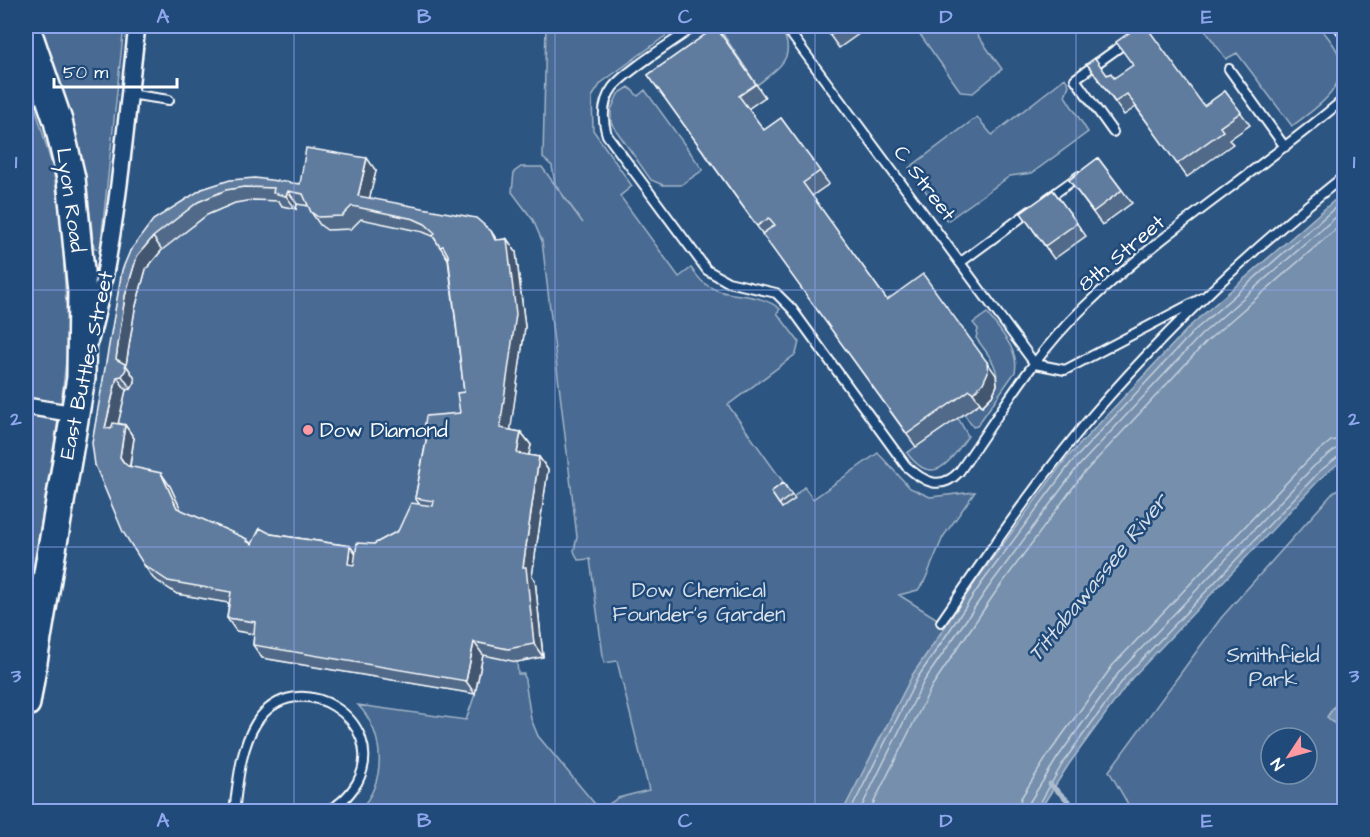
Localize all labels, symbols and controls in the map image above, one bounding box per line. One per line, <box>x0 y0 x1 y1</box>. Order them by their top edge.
text: A <box>157 3 170 31</box>
text: B <box>417 3 432 31</box>
text: C <box>678 3 693 31</box>
text: D <box>940 3 953 31</box>
text: E <box>1201 3 1213 31</box>
scale bar <box>54 51 177 89</box>
text: 50 m <box>63 60 108 85</box>
street label: C Street <box>887 139 963 228</box>
street label: Lyon Road <box>47 146 92 255</box>
text: 1 <box>15 148 18 176</box>
text: 1 <box>1353 148 1356 176</box>
street label: 8th Street <box>1072 208 1172 298</box>
street label: East Buttles Street <box>52 268 121 462</box>
text: 2 <box>9 405 22 433</box>
text: 2 <box>1347 405 1360 433</box>
place label: Dow Diamond <box>320 416 448 445</box>
marker: Dow Diamond <box>301 423 315 437</box>
water label: Tittabawassee River <box>1021 485 1177 668</box>
park label: Dow Chemical Founder's Garden <box>612 576 786 629</box>
park label: Smithfield Park <box>1227 641 1320 694</box>
text: 3 <box>10 662 22 690</box>
text: 3 <box>1348 662 1360 690</box>
north arrow <box>1259 726 1319 786</box>
text: N <box>1266 754 1290 775</box>
text: A <box>157 807 170 835</box>
text: B <box>417 807 432 835</box>
text: C <box>678 807 693 835</box>
text: D <box>940 807 953 835</box>
text: E <box>1201 807 1213 835</box>

